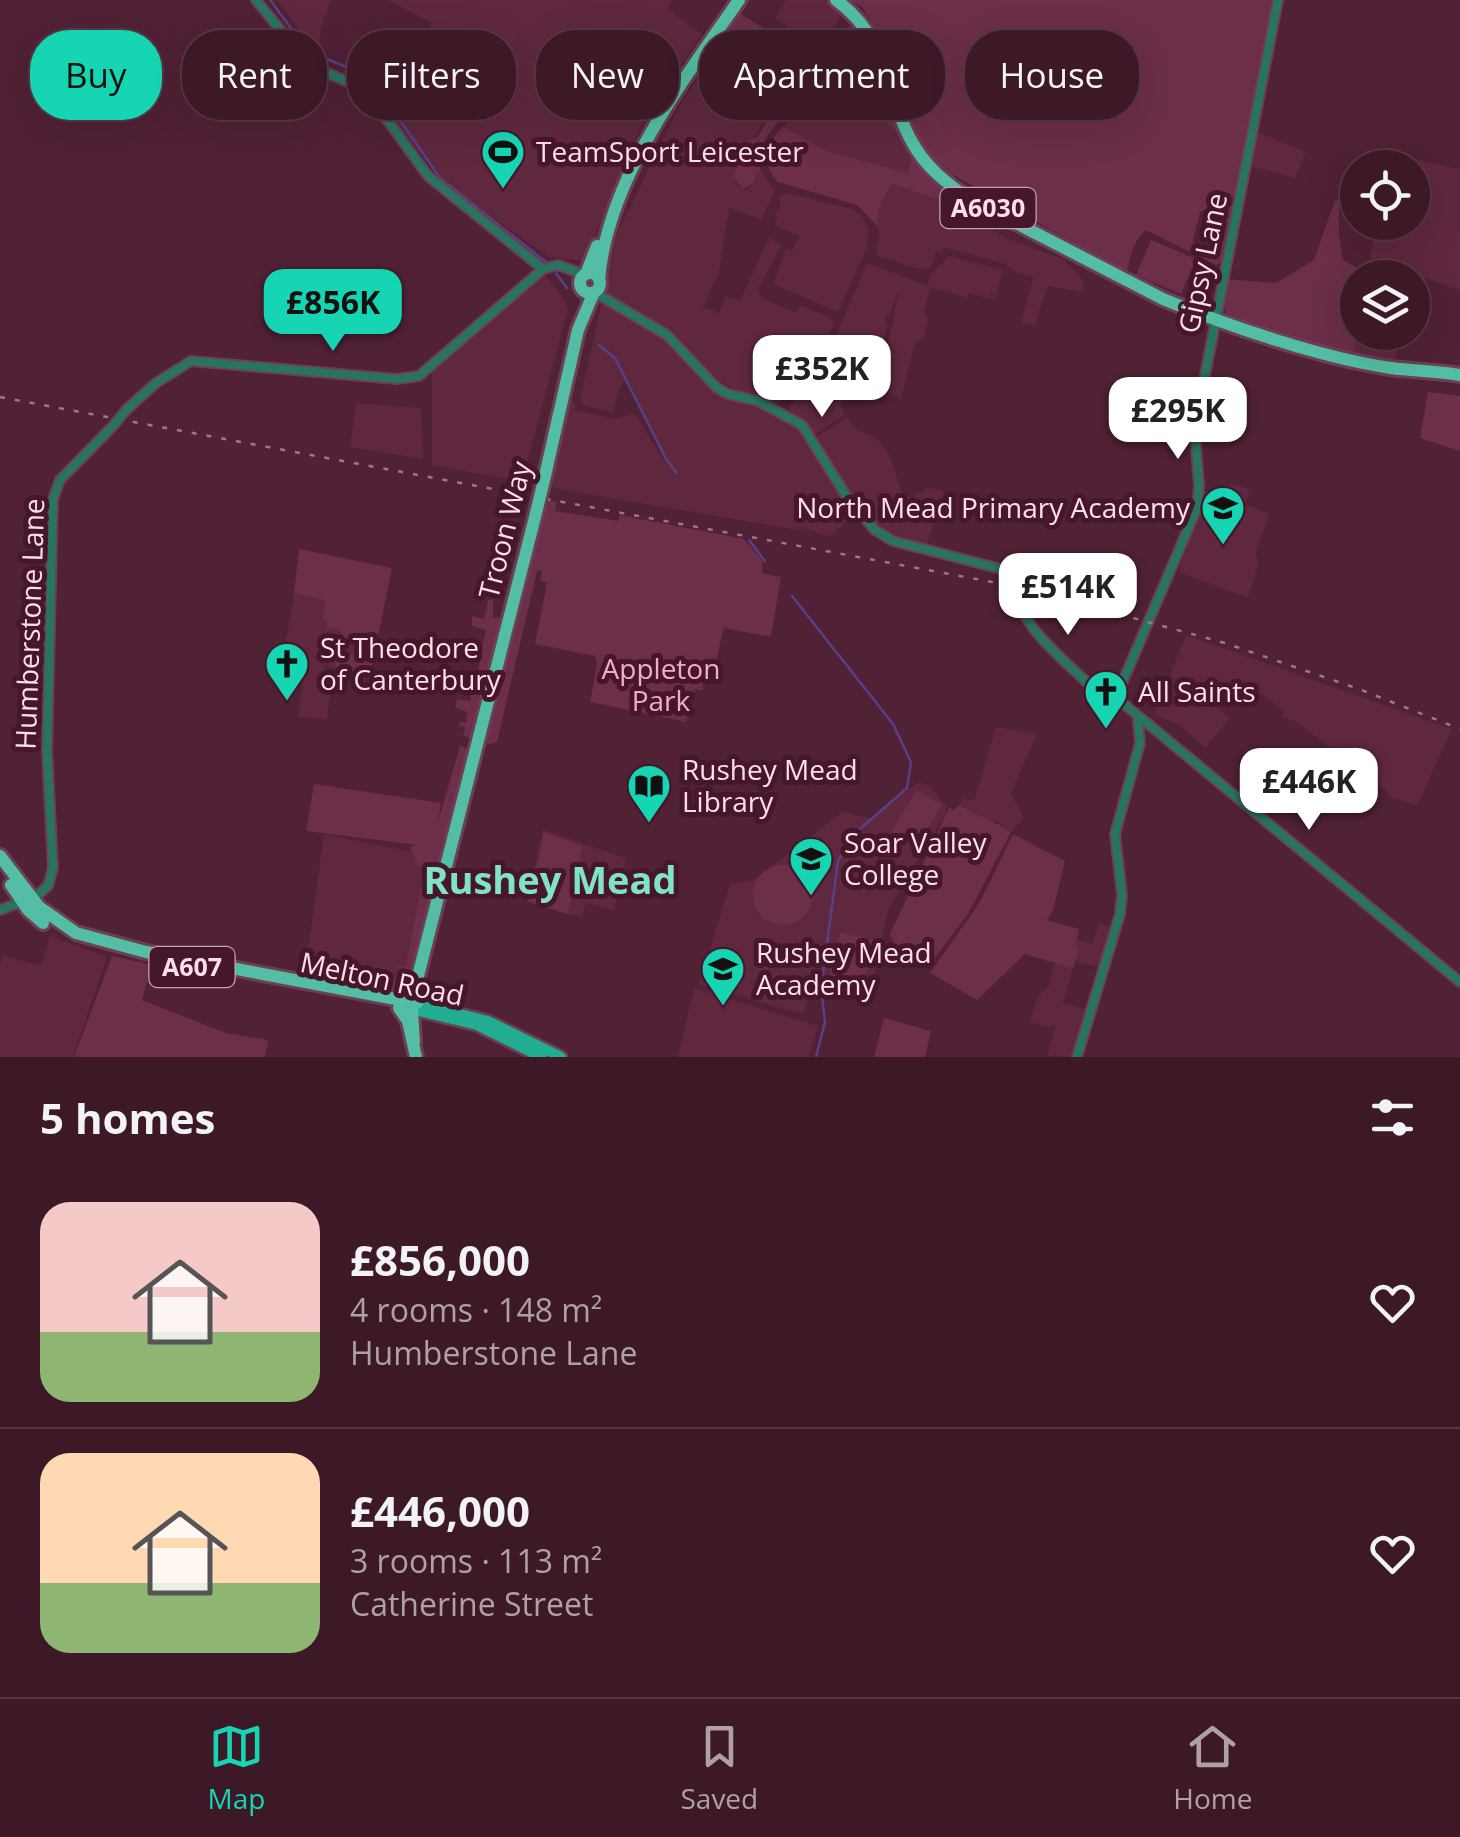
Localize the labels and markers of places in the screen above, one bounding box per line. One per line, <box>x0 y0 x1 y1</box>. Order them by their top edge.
sports icon: TeamSport Leicester <box>480 129 526 190</box>
place label: TeamSport Leicester <box>536 132 804 170</box>
pin: £856K <box>263 269 403 354</box>
pin: £352K <box>752 335 892 420</box>
pin: £295K <box>1108 377 1248 462</box>
school or university icon: North Mead Primary Academy <box>1200 485 1246 546</box>
place label: North Mead Primary Academy <box>796 488 1191 526</box>
pin: £514K <box>998 553 1138 638</box>
place label: St Theodore of Canterbury <box>320 628 502 698</box>
church icon: St Theodore of Canterbury <box>264 641 310 702</box>
church icon: All Saints <box>1083 669 1129 730</box>
place label: All Saints <box>1138 672 1256 710</box>
pin: £446K <box>1239 748 1379 833</box>
place label: Rushey Mead Library <box>682 750 858 820</box>
library icon: Rushey Mead Library <box>626 763 672 824</box>
place label: Soar Valley College <box>844 823 988 893</box>
school or university icon: Soar Valley College <box>788 836 834 897</box>
place label: Rushey Mead Academy <box>756 933 932 1003</box>
school or university icon: Rushey Mead Academy <box>700 946 746 1007</box>

